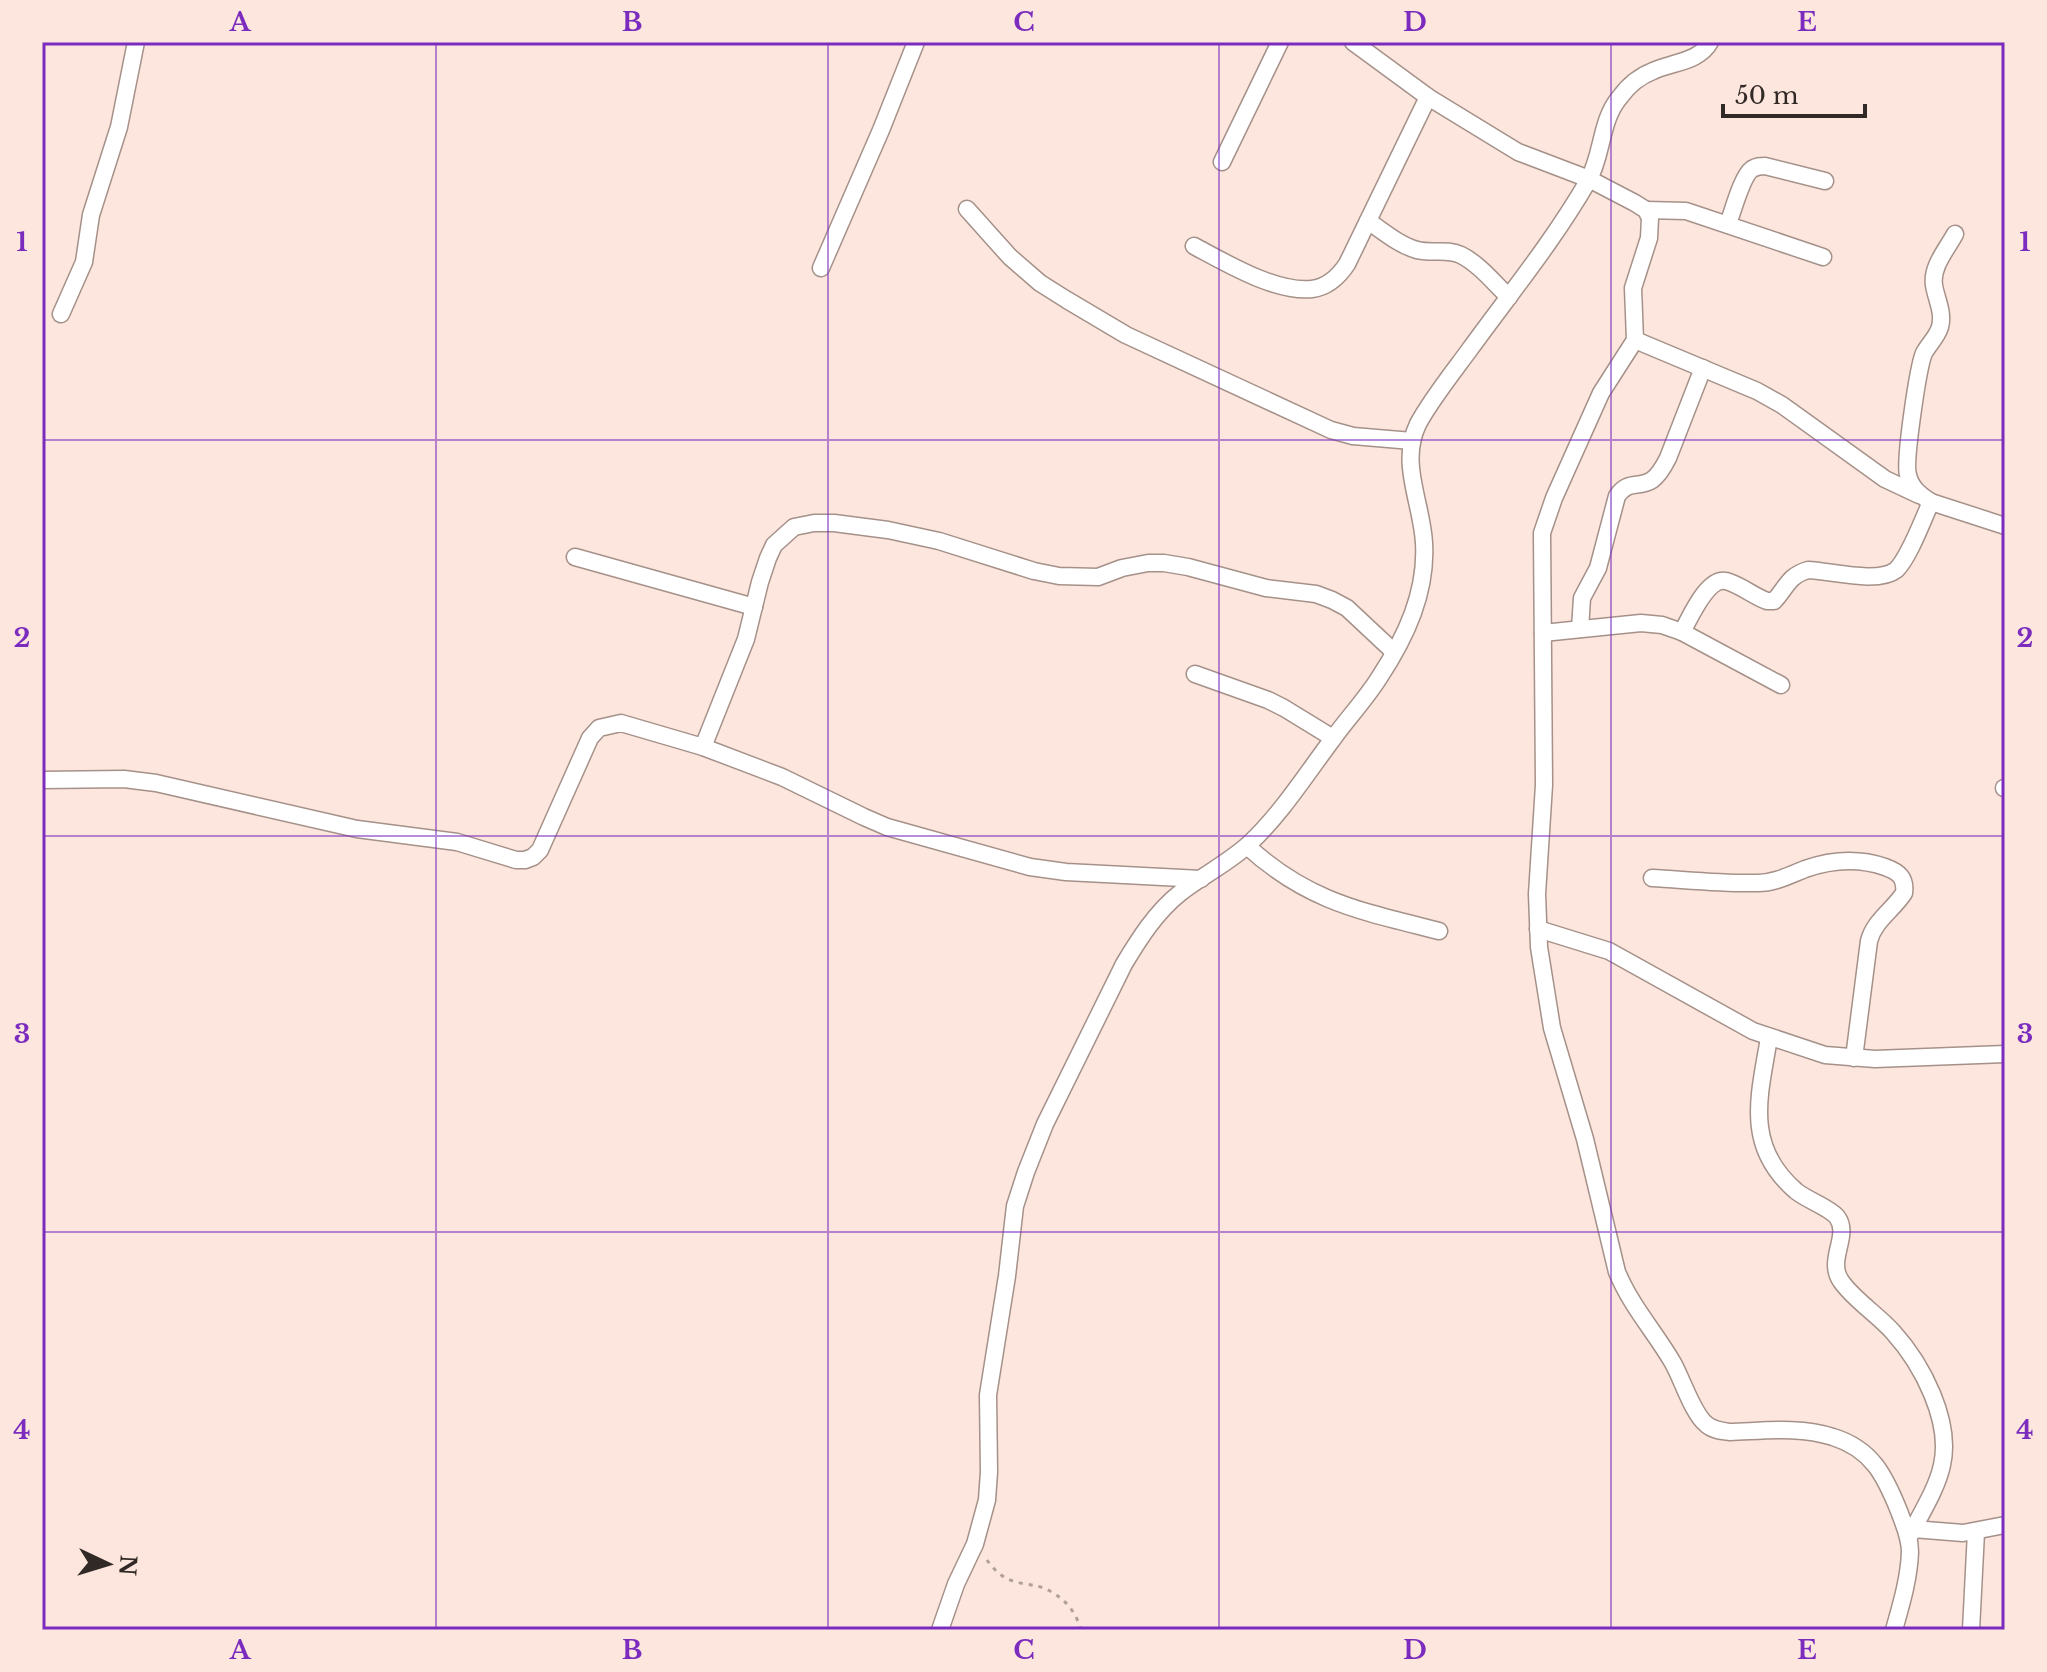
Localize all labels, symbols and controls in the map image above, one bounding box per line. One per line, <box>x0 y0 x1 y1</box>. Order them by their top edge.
text: A <box>228 6 251 38</box>
text: B <box>622 6 642 38</box>
text: C <box>1013 6 1035 38</box>
text: D <box>1403 6 1427 38</box>
text: E <box>1797 6 1817 38</box>
scale bar <box>1723 68 1865 118</box>
text: 50 m <box>1735 81 1799 110</box>
text: 1 <box>16 226 28 258</box>
text: 1 <box>2019 226 2031 258</box>
text: 2 <box>14 622 30 654</box>
text: 2 <box>2017 622 2033 654</box>
text: 3 <box>14 1018 30 1050</box>
text: 3 <box>2017 1018 2033 1050</box>
text: 4 <box>13 1414 31 1446</box>
text: 4 <box>2016 1414 2034 1446</box>
north arrow <box>68 1524 148 1604</box>
text: N <box>113 1554 142 1577</box>
text: A <box>228 1634 251 1666</box>
text: B <box>622 1634 642 1666</box>
text: C <box>1013 1634 1035 1666</box>
text: D <box>1403 1634 1427 1666</box>
text: E <box>1797 1634 1817 1666</box>

